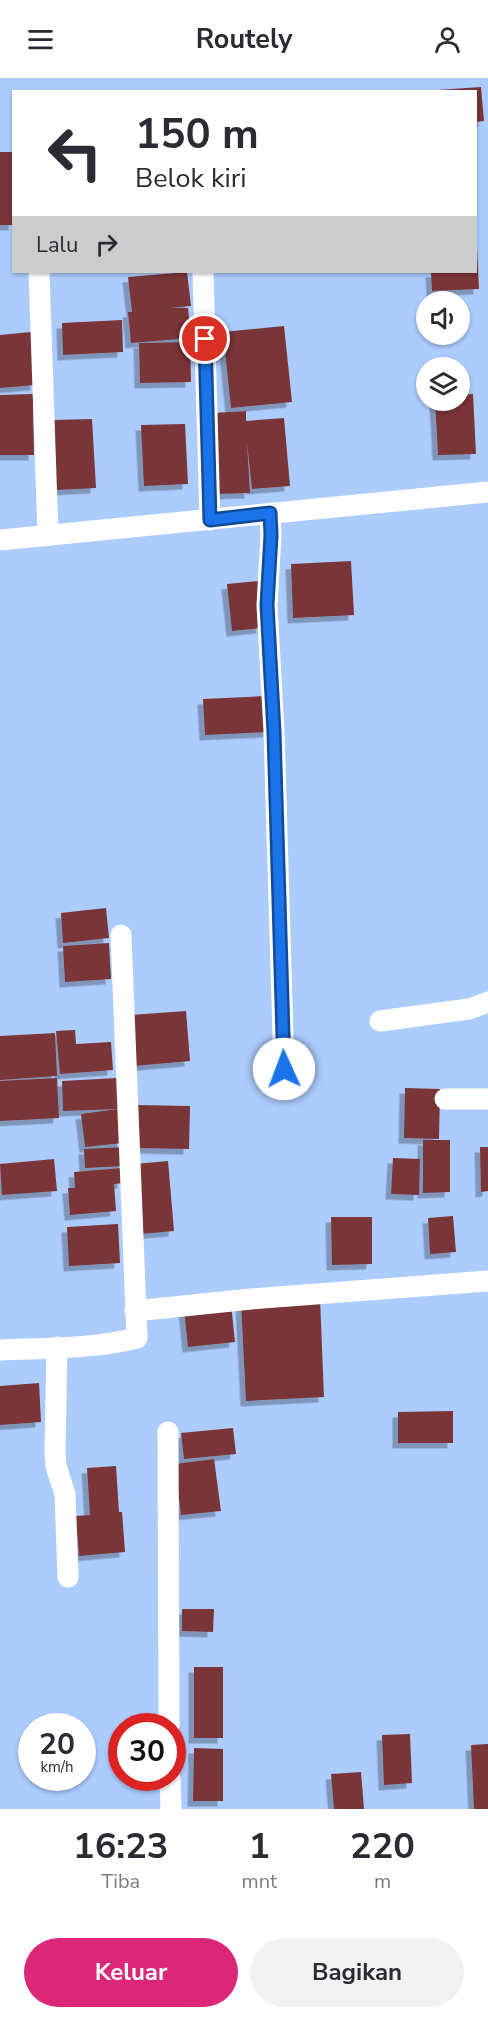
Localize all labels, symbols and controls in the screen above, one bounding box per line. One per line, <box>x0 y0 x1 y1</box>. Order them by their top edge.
text: Routely <box>196 21 292 58</box>
icon: menu <box>24 23 57 56</box>
icon: person <box>431 23 464 56</box>
text: 150 m <box>135 106 259 163</box>
icon: left <box>36 114 114 192</box>
text: Belok kiri <box>135 160 247 197</box>
icon: right <box>90 228 123 261</box>
text: Lalu <box>36 230 78 260</box>
map controls <box>416 291 470 411</box>
button: sound <box>416 291 470 345</box>
pin <box>179 313 230 364</box>
icon: arrive <box>188 322 221 355</box>
button: layers <box>416 357 470 411</box>
position arrow <box>252 1037 316 1101</box>
speed limit sign: 30 <box>108 1713 186 1791</box>
text: 20 <box>39 1724 75 1765</box>
text: km/h <box>40 1757 74 1777</box>
text: 16:23 <box>73 1822 168 1871</box>
text: 1 <box>248 1822 270 1871</box>
text: 220 <box>350 1822 415 1871</box>
text: Tiba <box>101 1868 140 1895</box>
text: mnt <box>242 1868 277 1895</box>
text: m <box>374 1868 391 1895</box>
button: Keluar <box>24 1938 238 2007</box>
button: Bagikan <box>250 1938 464 2007</box>

